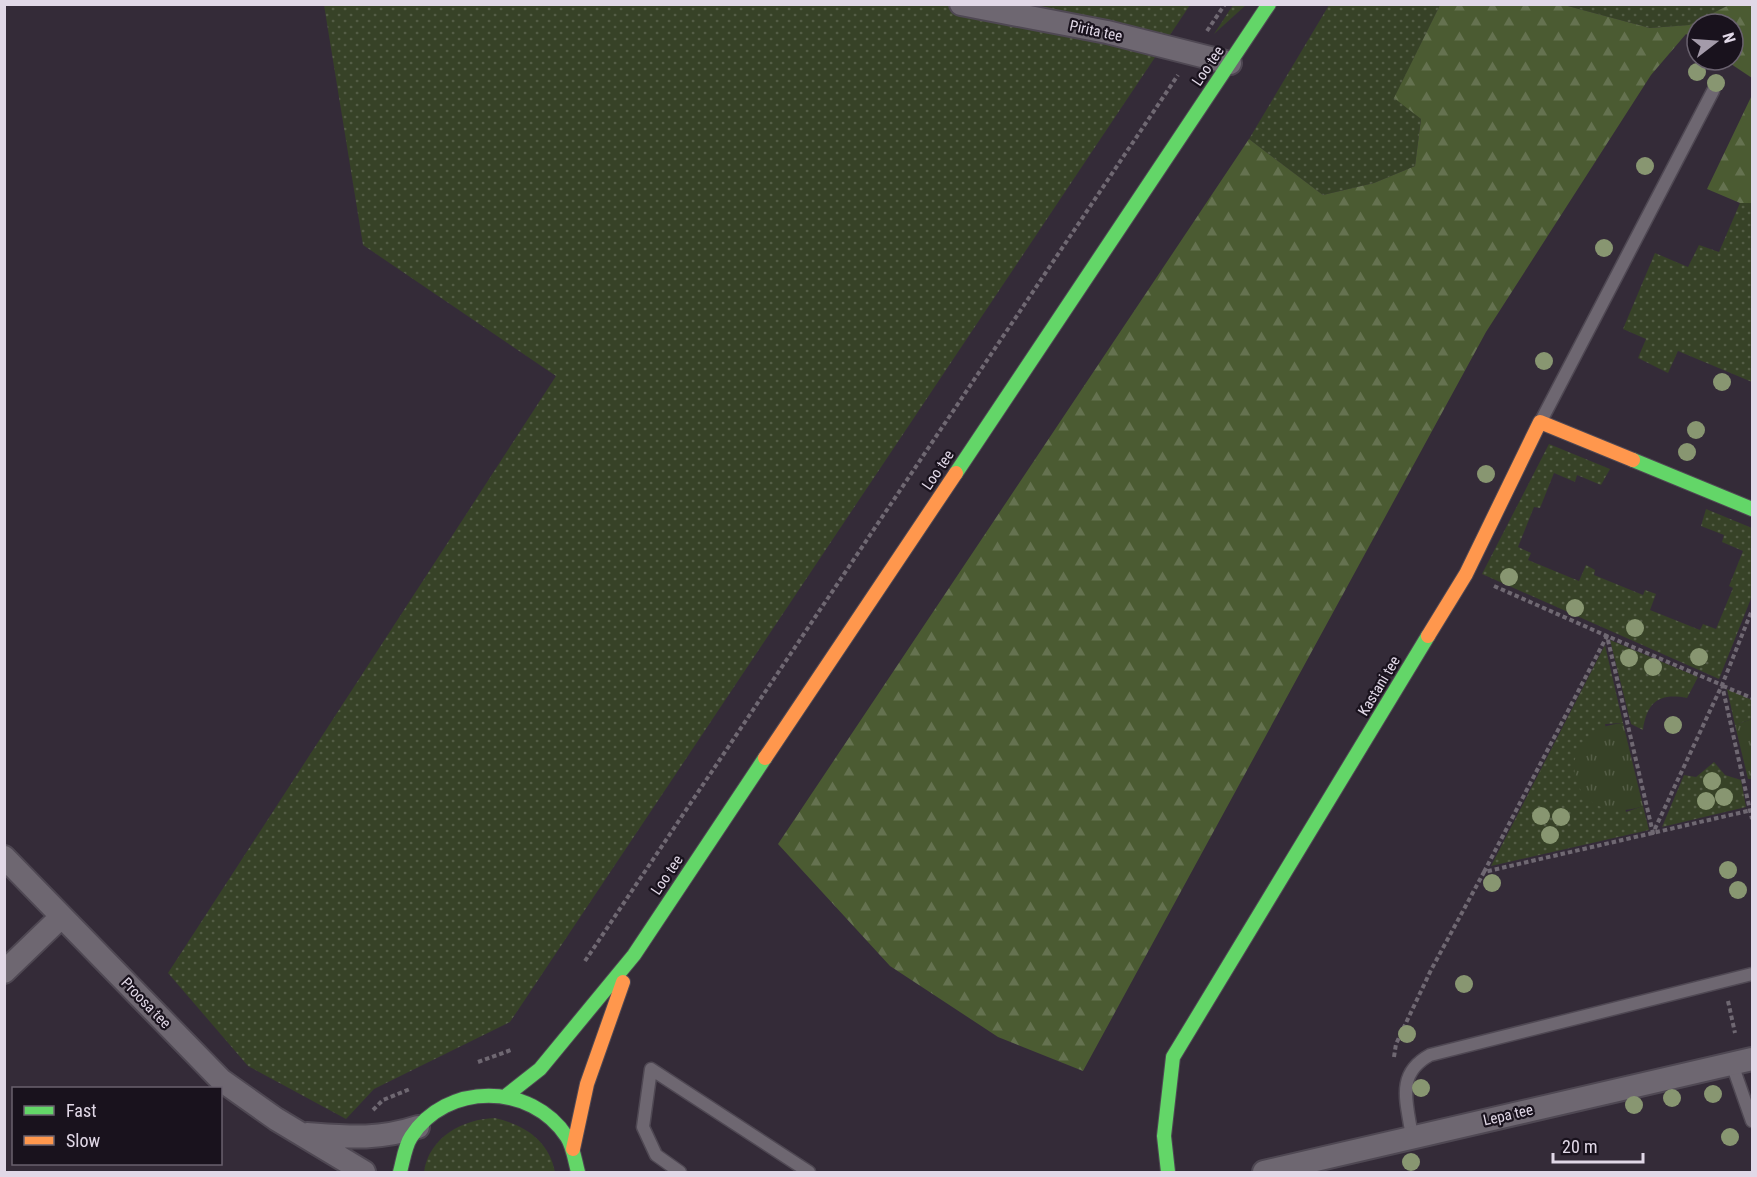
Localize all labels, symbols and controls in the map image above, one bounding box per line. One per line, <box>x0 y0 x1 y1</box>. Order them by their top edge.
north arrow <box>1685 12 1745 72</box>
street label: Pirita tee <box>1068 17 1124 45</box>
text: N <box>1718 30 1739 45</box>
street label: Loo tee <box>1188 43 1228 89</box>
street label: Loo tee <box>918 447 958 493</box>
street label: Kastani tee <box>1354 653 1404 719</box>
street label: Loo tee <box>647 852 687 898</box>
street label: Proosa tee <box>117 974 175 1032</box>
legend <box>12 1087 222 1165</box>
text: Fast <box>66 1100 97 1121</box>
street label: Lepa tee <box>1481 1101 1535 1129</box>
scale bar <box>1553 1126 1643 1164</box>
text: Slow <box>66 1130 101 1151</box>
text: 20 m <box>1562 1136 1597 1157</box>

